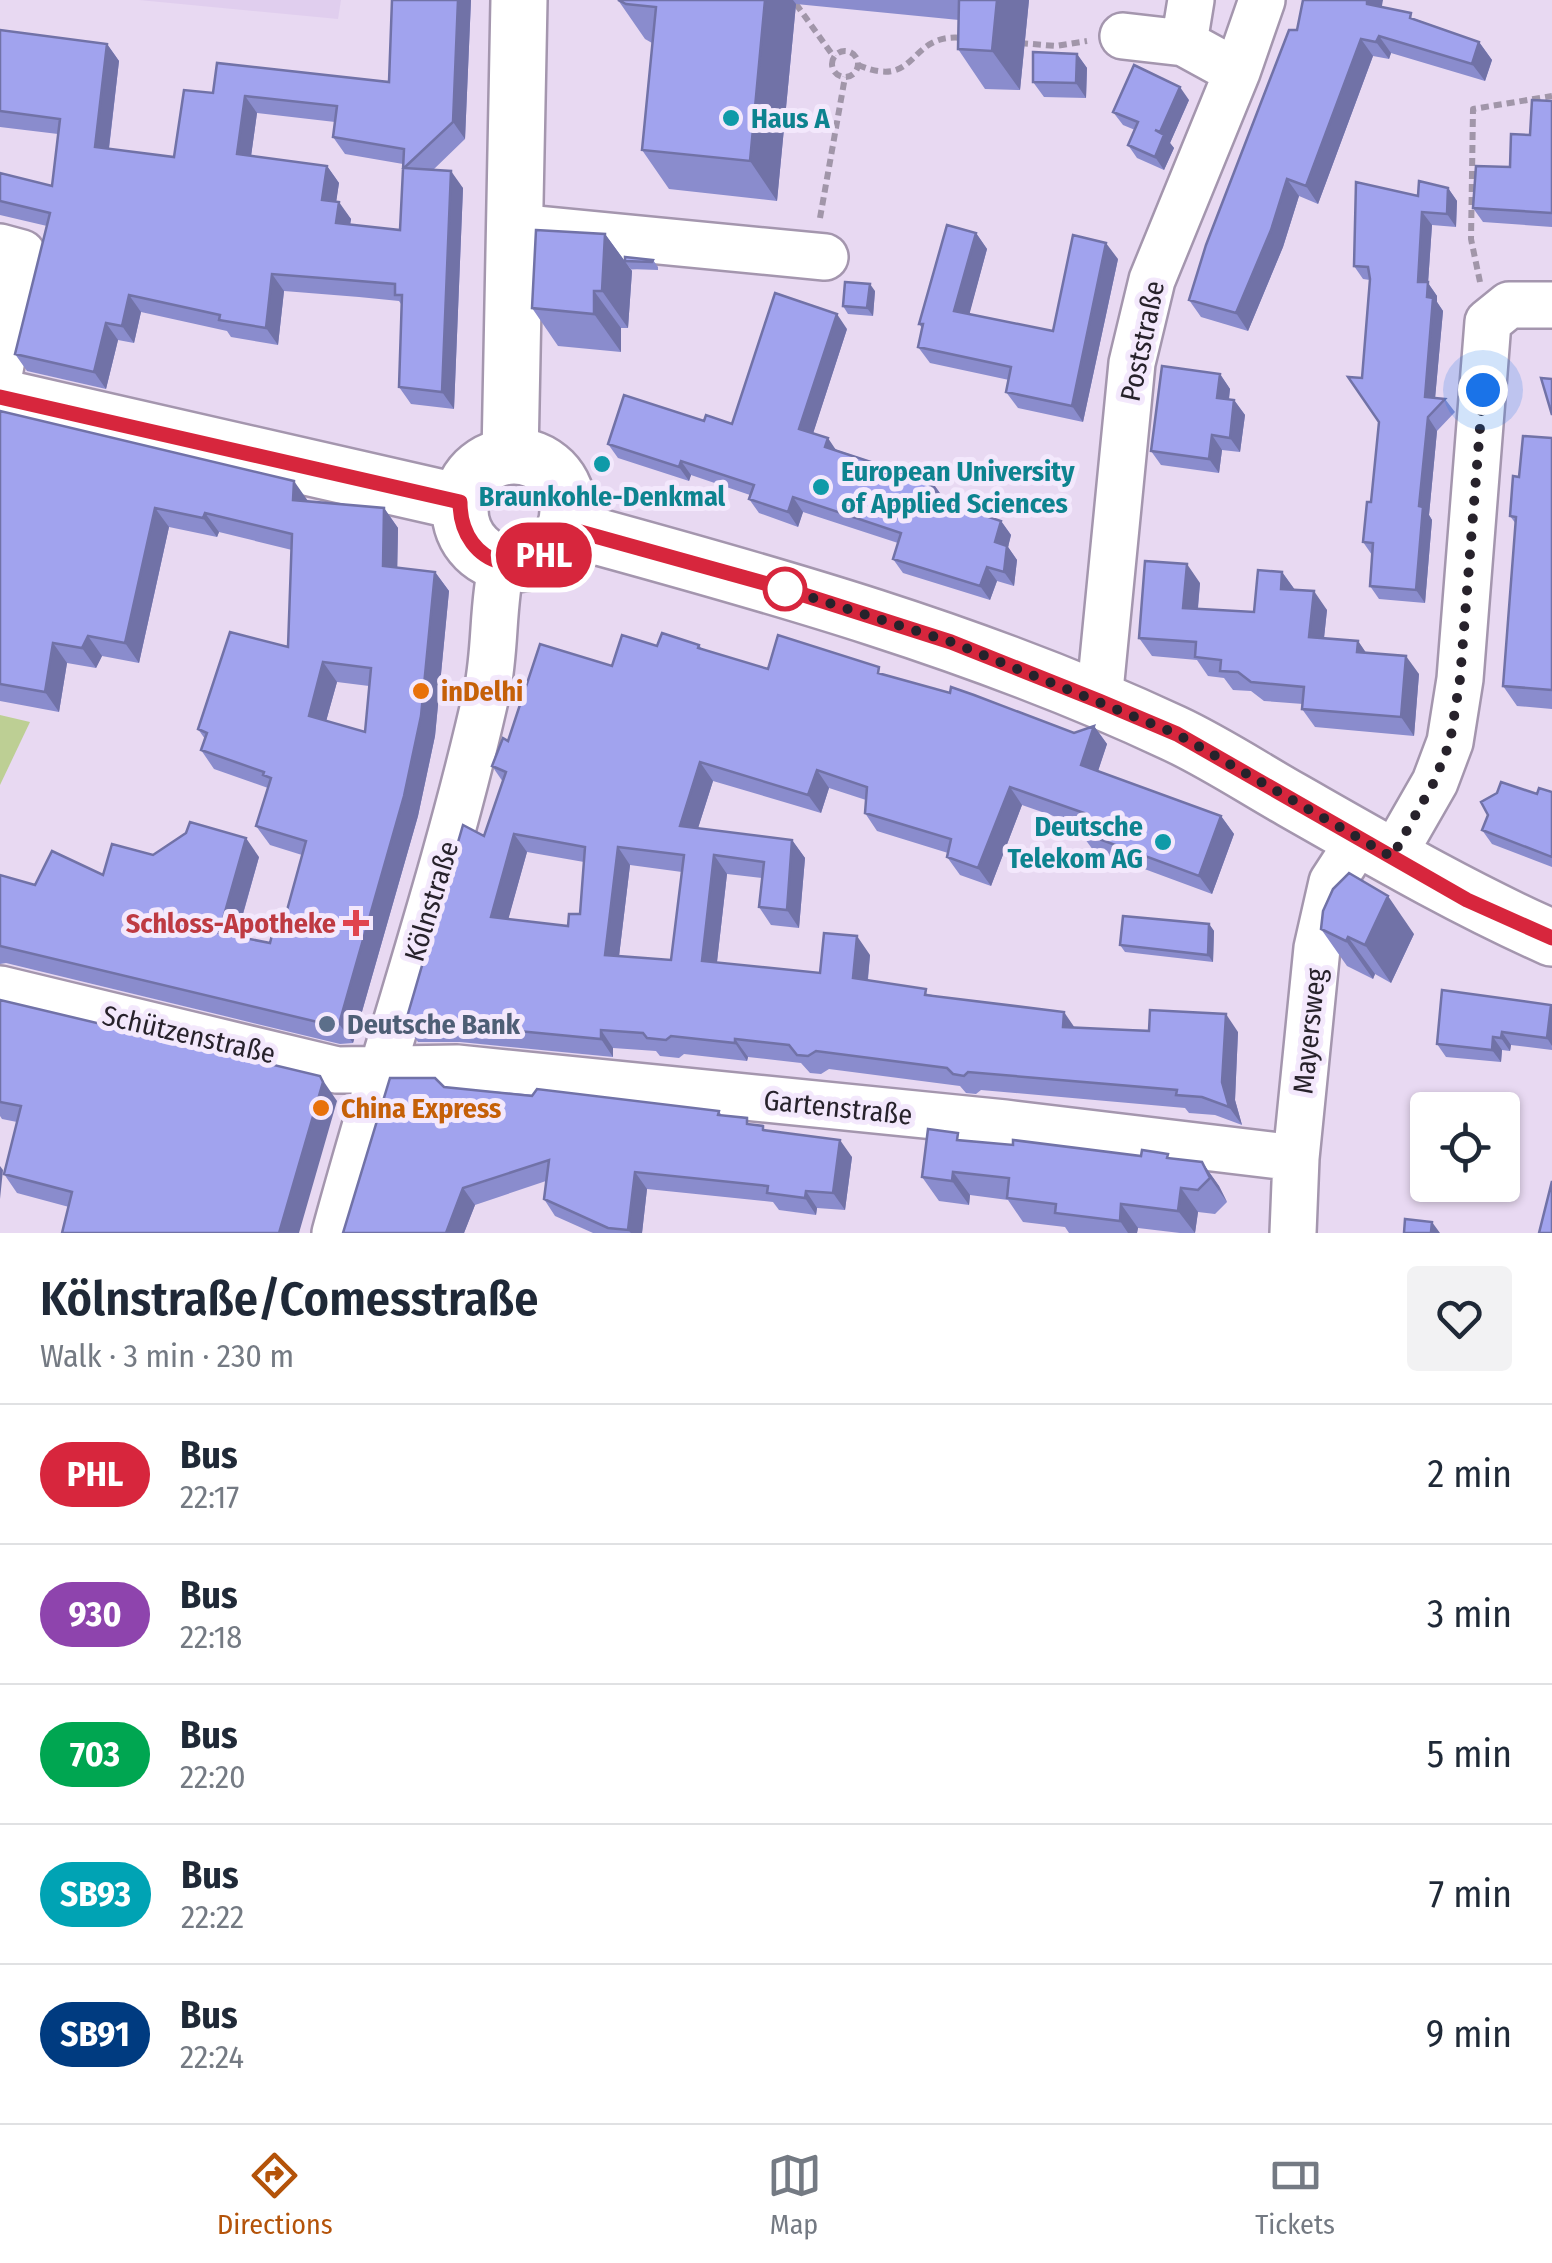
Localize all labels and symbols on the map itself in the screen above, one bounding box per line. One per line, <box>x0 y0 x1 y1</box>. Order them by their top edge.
place label: Haus A <box>751 102 830 135</box>
marker: Haus A <box>720 107 742 129</box>
street label: Poststraße <box>1114 278 1171 404</box>
your location <box>1458 365 1508 415</box>
marker: Braunkohle-Denkmal <box>591 453 613 475</box>
place label: European University of Applied Sciences <box>841 455 1075 520</box>
marker: European University of Applied Sciences <box>810 476 832 498</box>
place label: Braunkohle-Denkmal <box>479 480 726 513</box>
line badge: PHL <box>486 522 602 588</box>
unlabelled marker <box>764 568 806 610</box>
place label: inDelhi <box>441 675 523 708</box>
marker: inDelhi <box>410 680 432 702</box>
place label: Deutsche Telekom AG <box>1007 810 1143 875</box>
marker: Deutsche Telekom AG <box>1152 831 1174 853</box>
street label: Kölnstraße <box>398 837 465 965</box>
place label: Schloss-Apotheke <box>126 907 336 940</box>
marker: Schloss-Apotheke <box>345 912 367 934</box>
street label: Mayersweg <box>1287 966 1333 1095</box>
street label: Schützenstraße <box>99 999 279 1070</box>
place label: Deutsche Bank <box>347 1008 521 1041</box>
marker: Deutsche Bank <box>316 1013 338 1035</box>
street label: Gartenstraße <box>762 1083 914 1132</box>
place label: China Express <box>341 1092 501 1125</box>
marker: China Express <box>310 1097 332 1119</box>

